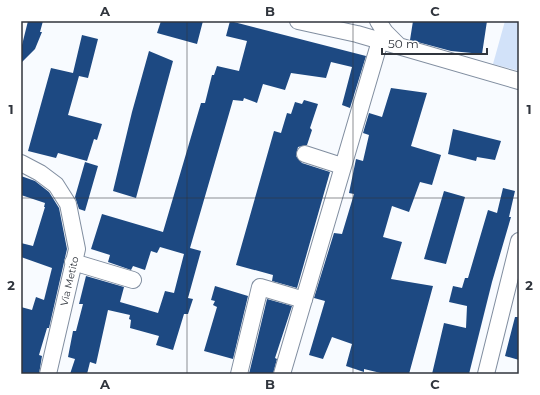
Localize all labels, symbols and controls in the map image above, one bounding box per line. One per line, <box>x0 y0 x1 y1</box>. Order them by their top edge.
text: A <box>99 3 111 19</box>
text: B <box>265 3 275 19</box>
text: C <box>430 3 440 19</box>
scale bar <box>382 30 487 56</box>
text: 50 m <box>388 36 419 51</box>
text: 1 <box>8 101 14 117</box>
text: 1 <box>526 101 532 117</box>
street label: Via Metito <box>57 255 81 307</box>
text: 2 <box>7 277 15 293</box>
text: 2 <box>525 277 533 293</box>
text: A <box>99 376 111 392</box>
text: B <box>265 376 275 392</box>
text: C <box>430 376 440 392</box>

